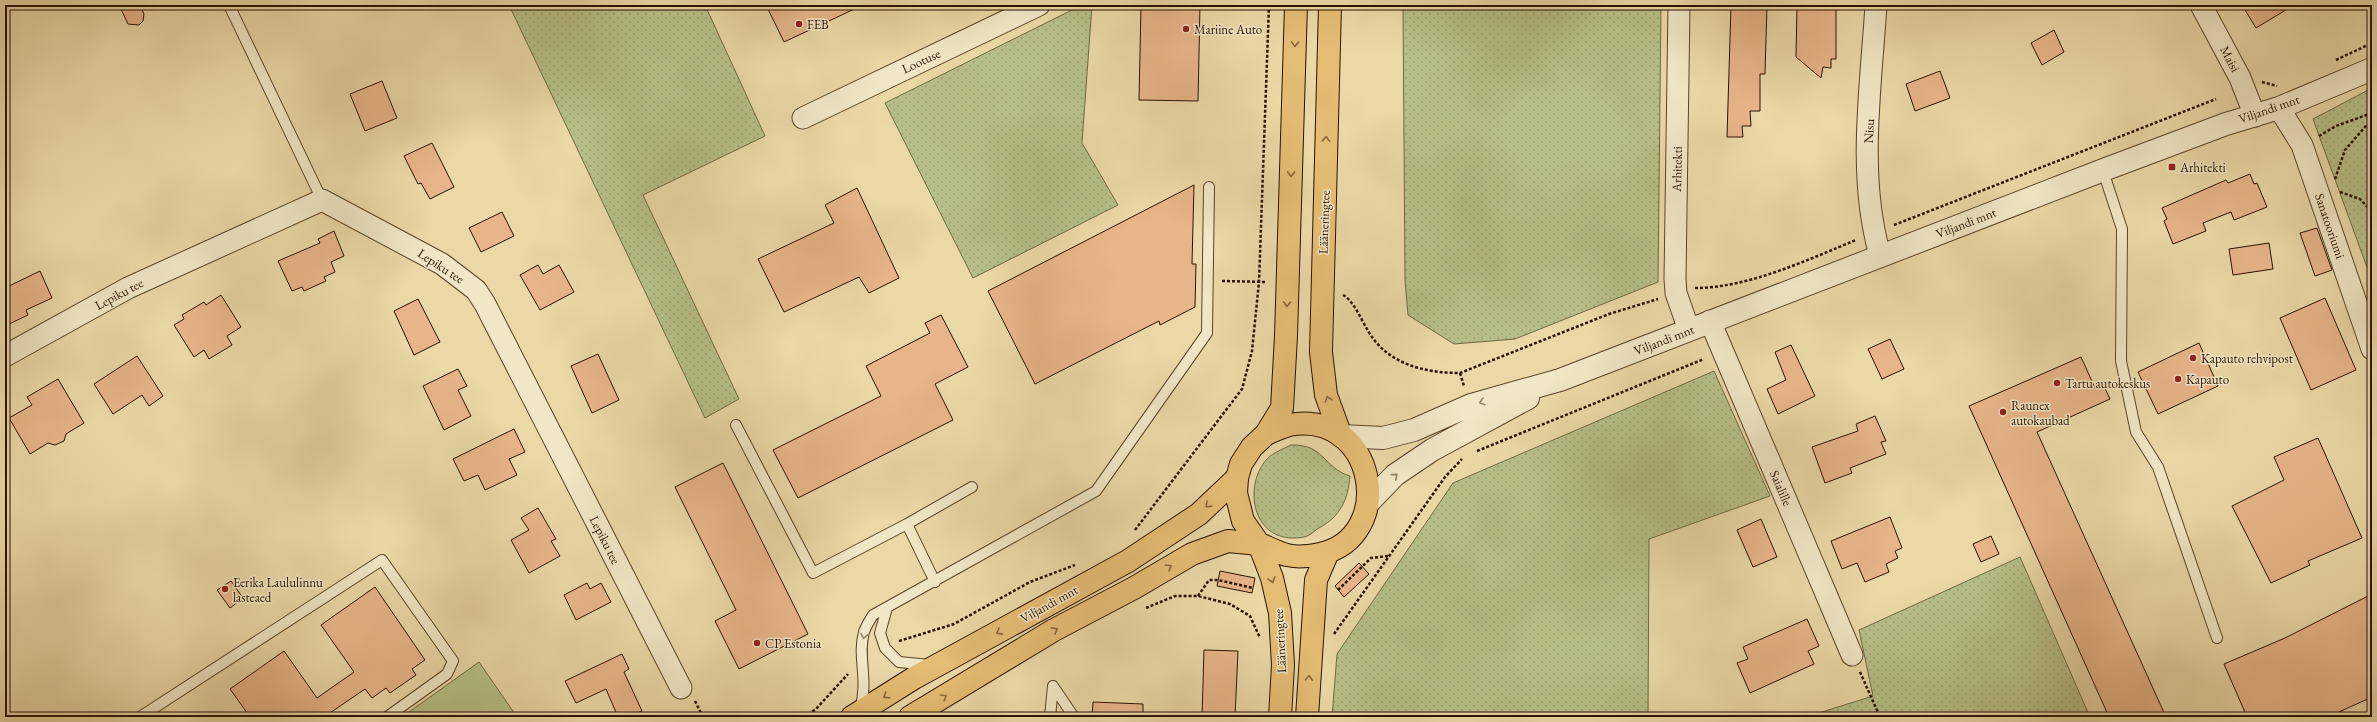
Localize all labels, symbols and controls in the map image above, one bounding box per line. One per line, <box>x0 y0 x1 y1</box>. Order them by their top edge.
place label: FEB <box>807 16 829 33</box>
marker: FEB <box>794 19 804 29</box>
place label: Mariine Auto <box>1194 21 1262 38</box>
marker: Mariine Auto <box>1181 24 1191 34</box>
one-way arrow <box>1291 41 1299 47</box>
street label: Maisi <box>2216 43 2244 75</box>
street label: Lootuse <box>899 45 943 77</box>
street label: Viljandi mnt <box>2236 91 2302 127</box>
street label: Nisu <box>1860 118 1878 144</box>
one-way arrow <box>1322 136 1330 142</box>
street label: Arhitekti <box>1668 146 1686 193</box>
place label: Arhitekti <box>2179 159 2226 176</box>
marker: Arhitekti <box>2167 162 2177 172</box>
one-way arrow <box>1287 171 1295 177</box>
street label: Lääneringtee <box>1314 190 1334 254</box>
street label: Sanatooriumi <box>2311 191 2349 261</box>
street label: Viljandi mnt <box>1933 204 1999 242</box>
street label: Lepiku tee <box>414 245 468 287</box>
street label: Lepiku tee <box>92 274 146 314</box>
one-way arrow <box>1283 301 1291 307</box>
street label: Viljandi mnt <box>1631 321 1697 359</box>
place label: Kapauto rehvipost <box>2201 350 2293 367</box>
marker: Kapauto rehvipost <box>2188 353 2198 363</box>
place label: Kapauto <box>2186 371 2229 388</box>
marker: Kapauto <box>2173 374 2183 384</box>
place label: Tartu autokeskus <box>2065 375 2150 392</box>
marker: Tartu autokeskus <box>2052 378 2062 388</box>
one-way arrow <box>1325 396 1333 403</box>
one-way arrow <box>1479 397 1486 405</box>
place label: Raunex autokaubad <box>2011 397 2070 429</box>
marker: Raunex autokaubad <box>1998 407 2008 417</box>
street label: Saialille <box>1766 468 1796 508</box>
one-way arrow <box>1391 474 1398 481</box>
one-way arrow <box>1206 500 1213 507</box>
street label: Lepiku tee <box>586 513 624 567</box>
one-way arrow <box>1165 565 1172 572</box>
place label: Eerika Laululinnu lasteaed <box>233 574 323 606</box>
one-way arrow <box>1267 577 1276 584</box>
street label: Viljandi mnt <box>1017 581 1081 627</box>
marker: Eerika Laululinnu lasteaed <box>220 584 230 594</box>
street label: Lääneringtee <box>1270 609 1290 673</box>
one-way arrow <box>996 627 1003 634</box>
one-way arrow <box>1051 627 1058 635</box>
one-way arrow <box>860 633 869 639</box>
place label: CP Estonia <box>765 635 822 652</box>
marker: CP Estonia <box>752 638 762 648</box>
one-way arrow <box>1305 675 1313 681</box>
one-way arrow <box>883 691 890 698</box>
one-way arrow <box>940 694 947 701</box>

